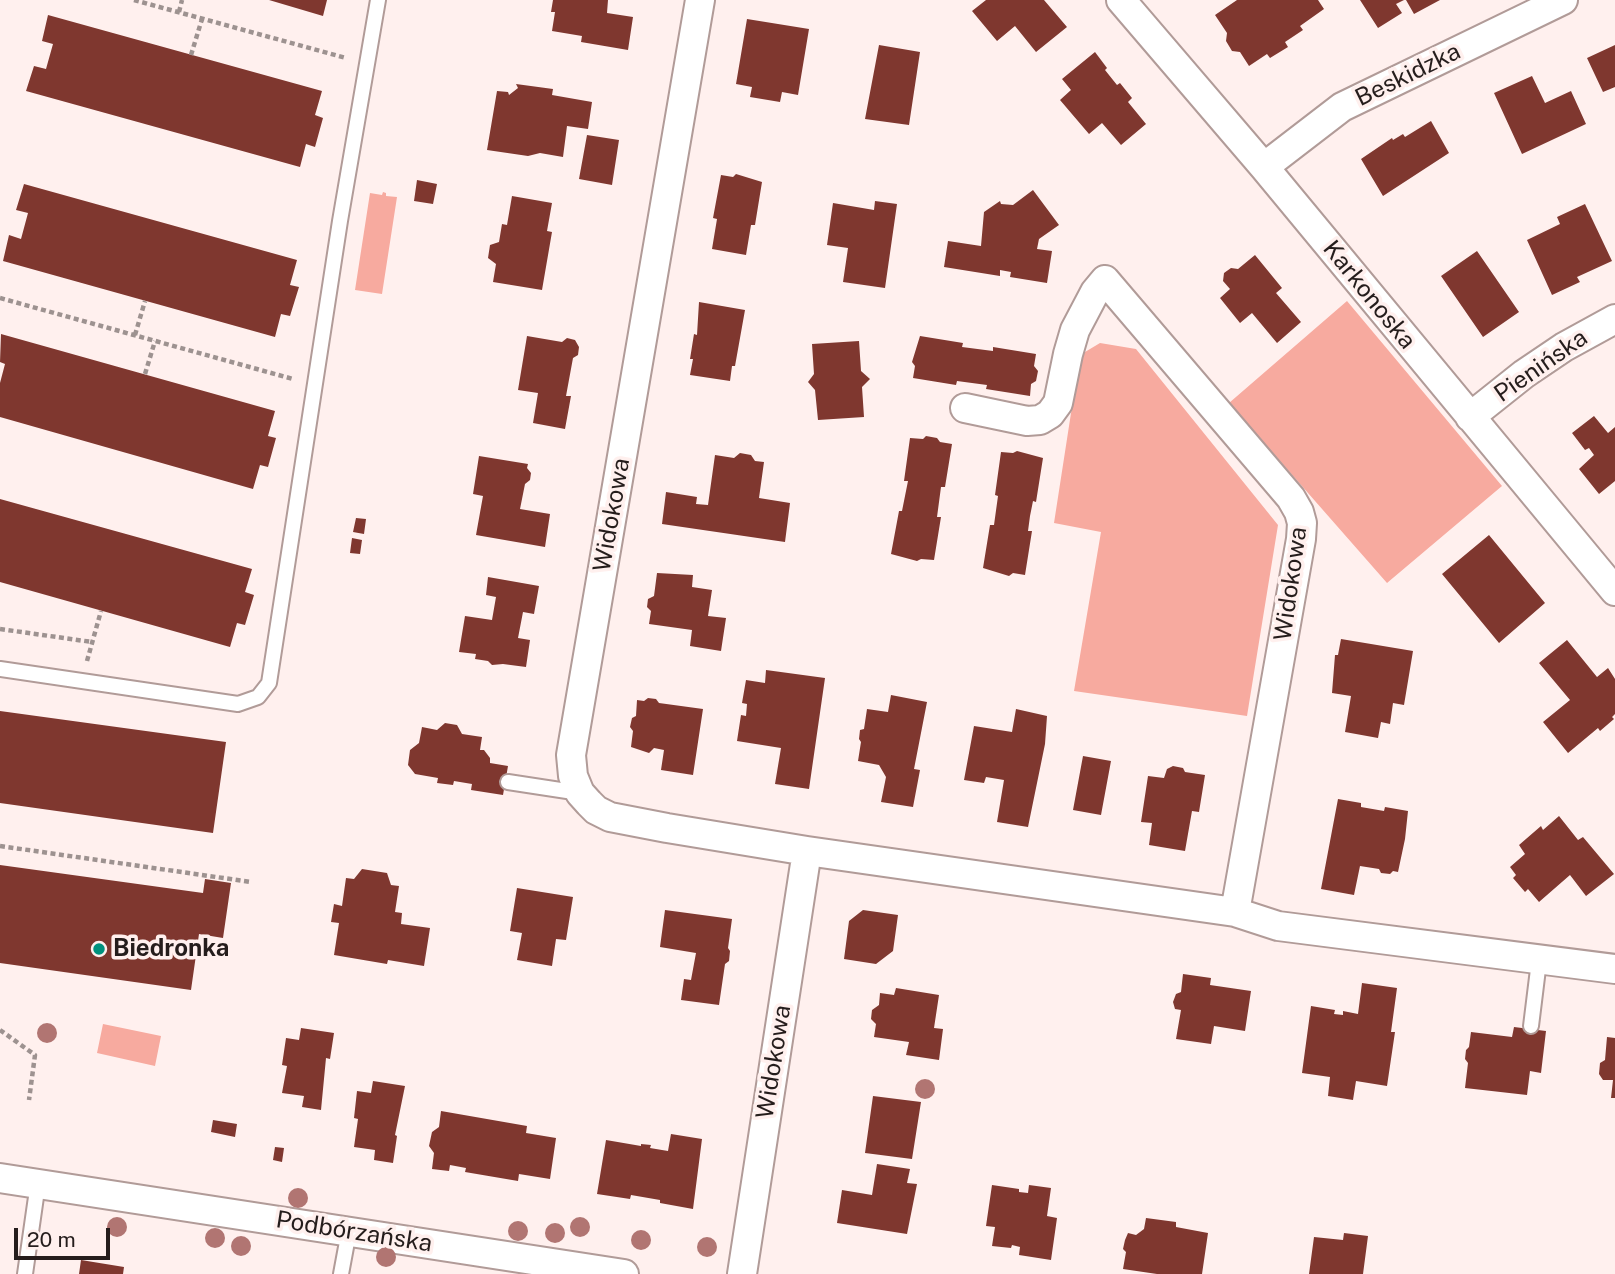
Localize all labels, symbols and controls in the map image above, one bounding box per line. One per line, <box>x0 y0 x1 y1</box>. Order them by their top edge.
street label: Beskidzka <box>1351 37 1465 113</box>
street label: Karkonoska <box>1317 235 1421 355</box>
street label: Pienińska <box>1489 324 1593 408</box>
street label: Widokowa <box>588 456 636 574</box>
street label: Widokowa <box>1269 525 1313 643</box>
place label: Biedronka <box>113 935 229 963</box>
marker: Biedronka <box>91 941 107 957</box>
street label: Widokowa <box>751 1003 797 1121</box>
street label: Podbórzańska <box>274 1205 434 1259</box>
scale bar <box>18 1214 114 1258</box>
text: 20 m <box>27 1227 76 1252</box>

